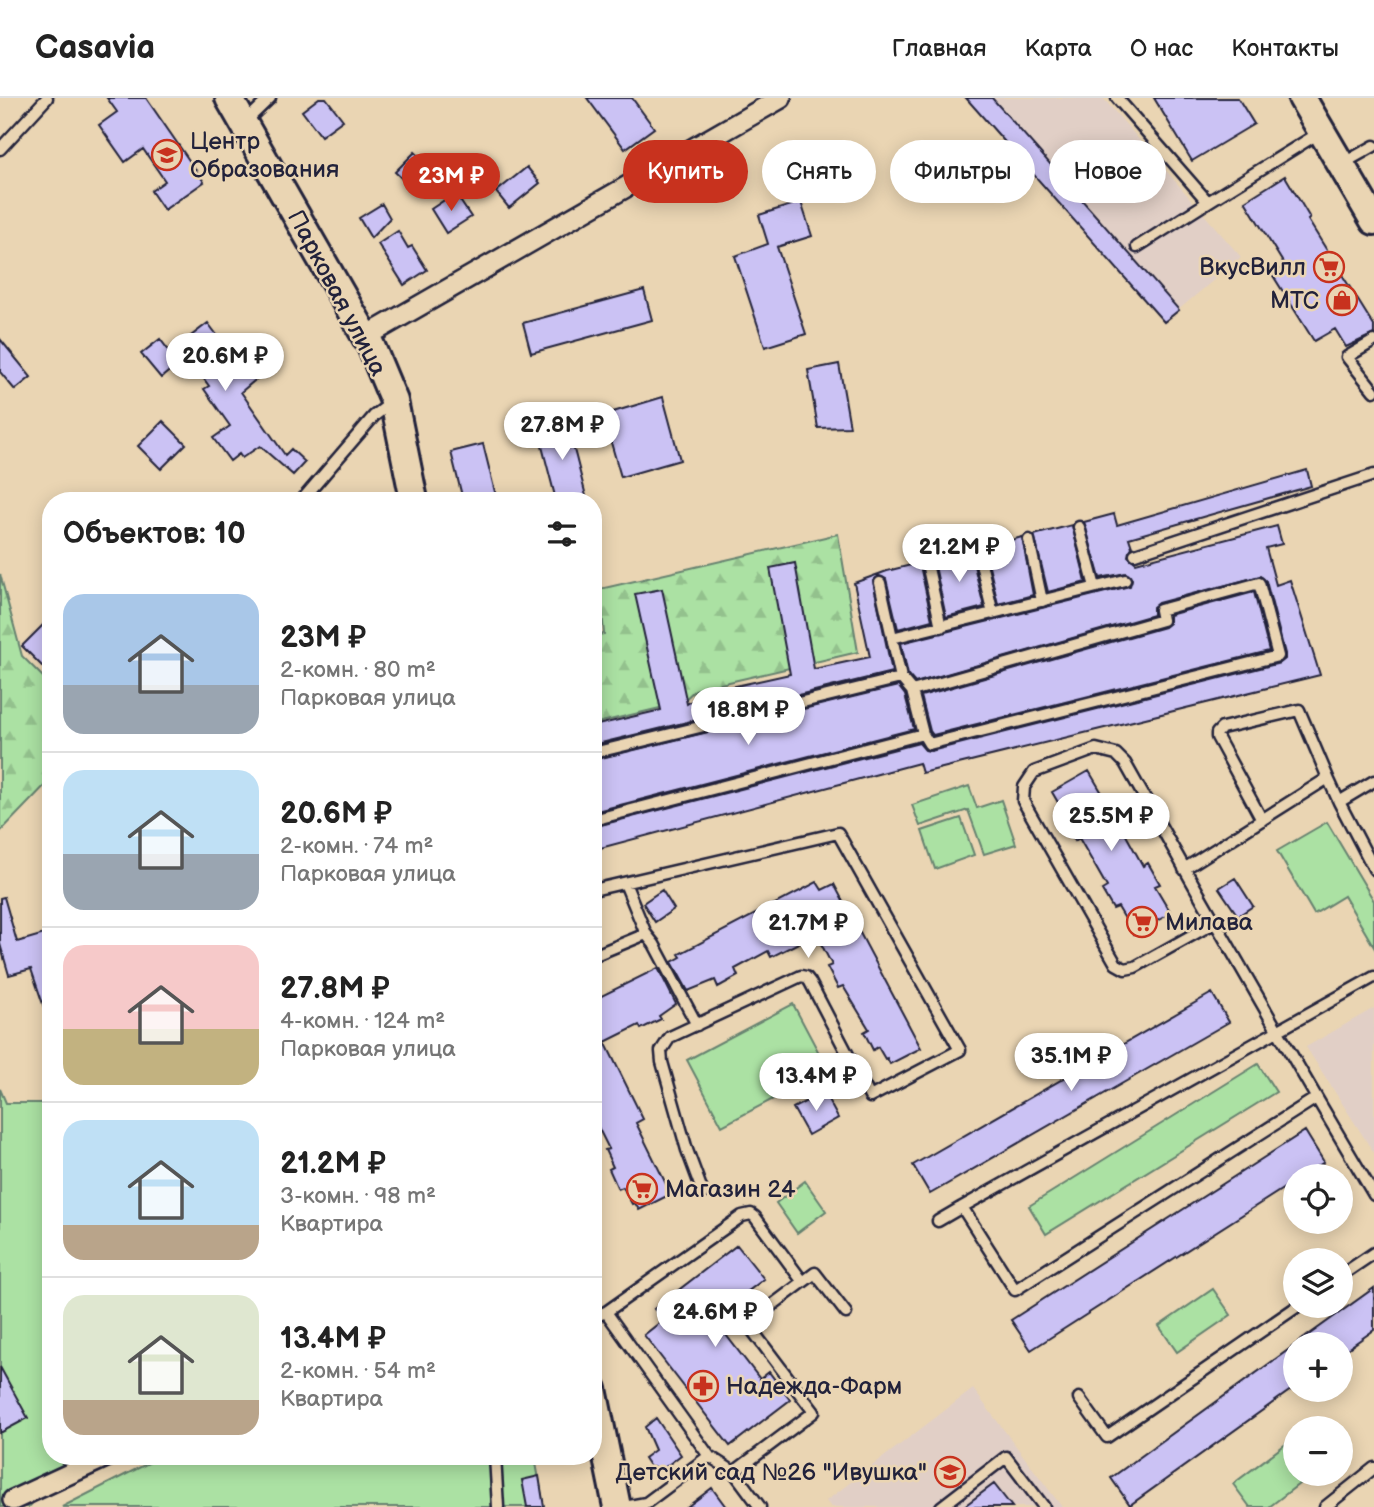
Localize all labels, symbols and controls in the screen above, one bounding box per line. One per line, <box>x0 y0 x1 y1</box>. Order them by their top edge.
text: Casavia <box>35 28 155 68</box>
text: Главная <box>892 34 986 63</box>
text: Карта <box>1024 34 1092 63</box>
text: О нас <box>1130 34 1193 63</box>
text: Контакты <box>1231 34 1339 63</box>
place label: Центр Образования <box>190 127 339 184</box>
school or university icon: Центр Образования <box>150 138 184 172</box>
chip: Купить <box>623 140 748 203</box>
chip: Снять <box>762 140 876 203</box>
chip: Фильтры <box>890 140 1035 203</box>
chip: Новое <box>1049 140 1166 203</box>
pin: 23M ₽ <box>402 153 500 213</box>
text: 23M ₽ <box>418 162 484 190</box>
street label: Парковая улица <box>281 205 393 381</box>
supermarket icon: ВкусВилл <box>1312 250 1346 284</box>
place label: ВкусВилл <box>1199 253 1306 282</box>
shop icon: МТС <box>1325 283 1359 317</box>
place label: МТС <box>1270 286 1319 315</box>
pin: 20.6M ₽ <box>160 334 290 393</box>
text: 20.6M ₽ <box>182 342 268 370</box>
pin: 27.8M ₽ <box>497 402 627 462</box>
text: 27.8M ₽ <box>520 411 604 439</box>
icon: filters <box>543 515 581 553</box>
text: Объектов: 10 <box>63 516 246 552</box>
pin: 21.2M ₽ <box>894 524 1024 584</box>
text: 21.2M ₽ <box>918 533 1000 561</box>
text: 23M ₽ <box>280 620 366 656</box>
icon: home <box>119 622 203 706</box>
text: 2-комн. · 80 m² <box>280 656 436 684</box>
text: Парковая улица <box>280 684 456 712</box>
pin: 18.8M ₽ <box>683 688 813 747</box>
text: 18.8M ₽ <box>707 696 789 724</box>
pin: 25.5M ₽ <box>1046 794 1176 853</box>
text: 20.6M ₽ <box>280 796 392 832</box>
icon: home <box>119 798 203 882</box>
text: 25.5M ₽ <box>1069 802 1153 830</box>
text: 2-комн. · 74 m² <box>280 832 433 860</box>
text: Парковая улица <box>280 860 456 888</box>
pin: 21.7M ₽ <box>743 900 873 960</box>
supermarket icon: Милава <box>1125 905 1159 939</box>
place label: Милава <box>1165 908 1253 937</box>
text: 21.7M ₽ <box>768 909 848 937</box>
text: 27.8M ₽ <box>280 971 390 1007</box>
icon: home <box>119 973 203 1057</box>
text: 4-комн. · 124 m² <box>280 1007 445 1035</box>
pin: 35.1M ₽ <box>1006 1034 1136 1093</box>
text: Парковая улица <box>280 1035 456 1063</box>
text: 35.1M ₽ <box>1031 1042 1111 1070</box>
pin: 13.4M ₽ <box>751 1054 881 1113</box>
text: 13.4M ₽ <box>775 1062 857 1090</box>
text: 21.2M ₽ <box>280 1146 386 1182</box>
icon: home <box>119 1148 203 1232</box>
map controls <box>1283 1164 1353 1486</box>
button: locate <box>1283 1164 1353 1234</box>
supermarket icon: Магазин 24 <box>625 1172 659 1206</box>
place label: Магазин 24 <box>665 1175 796 1204</box>
text: 3-комн. · 98 m² <box>280 1182 436 1210</box>
text: Квартира <box>280 1210 383 1238</box>
button: layers <box>1283 1248 1353 1318</box>
pin: 24.6M ₽ <box>650 1290 780 1349</box>
text: 24.6M ₽ <box>673 1298 757 1326</box>
text: 13.4M ₽ <box>280 1321 386 1357</box>
icon: home <box>119 1323 203 1407</box>
button: + <box>1283 1332 1353 1402</box>
text: 2-комн. · 54 m² <box>280 1357 436 1385</box>
pharmacy icon: Надежда-Фарм <box>686 1369 720 1403</box>
place label: Надежда-Фарм <box>726 1372 902 1401</box>
text: Квартира <box>280 1385 383 1413</box>
button: − <box>1283 1416 1353 1486</box>
school or university icon: Детский сад №26 "Ивушка" <box>933 1455 967 1489</box>
place label: Детский сад №26 "Ивушка" <box>615 1458 927 1487</box>

